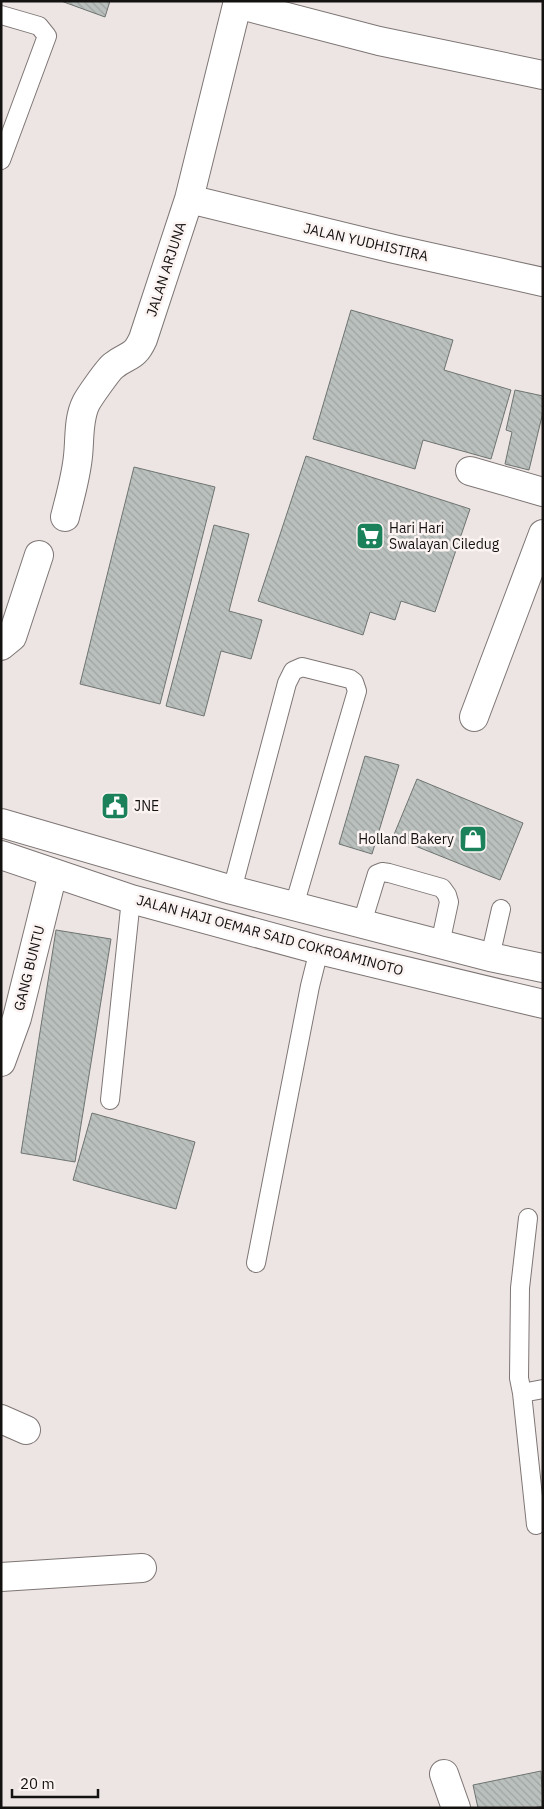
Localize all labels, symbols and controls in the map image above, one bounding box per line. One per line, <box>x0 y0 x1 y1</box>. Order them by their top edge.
street label: JALAN ARJUNA <box>142 219 190 319</box>
street label: JALAN YUDHISTIRA <box>302 219 430 265</box>
place label: Hari Hari Swalayan Ciledug <box>389 519 500 553</box>
supermarket icon: Hari Hari Swalayan Ciledug <box>355 521 385 551</box>
public building icon: JNE <box>100 791 130 821</box>
place label: JNE <box>134 797 159 815</box>
shop icon: Holland Bakery <box>458 824 488 854</box>
place label: Holland Bakery <box>358 830 454 848</box>
street label: JALAN HAJI OEMAR SAID COKROAMINOTO <box>135 891 405 979</box>
street label: GANG BUNTU <box>10 923 48 1013</box>
scale bar <box>12 1766 99 1798</box>
text: 20 m <box>20 1774 55 1793</box>

